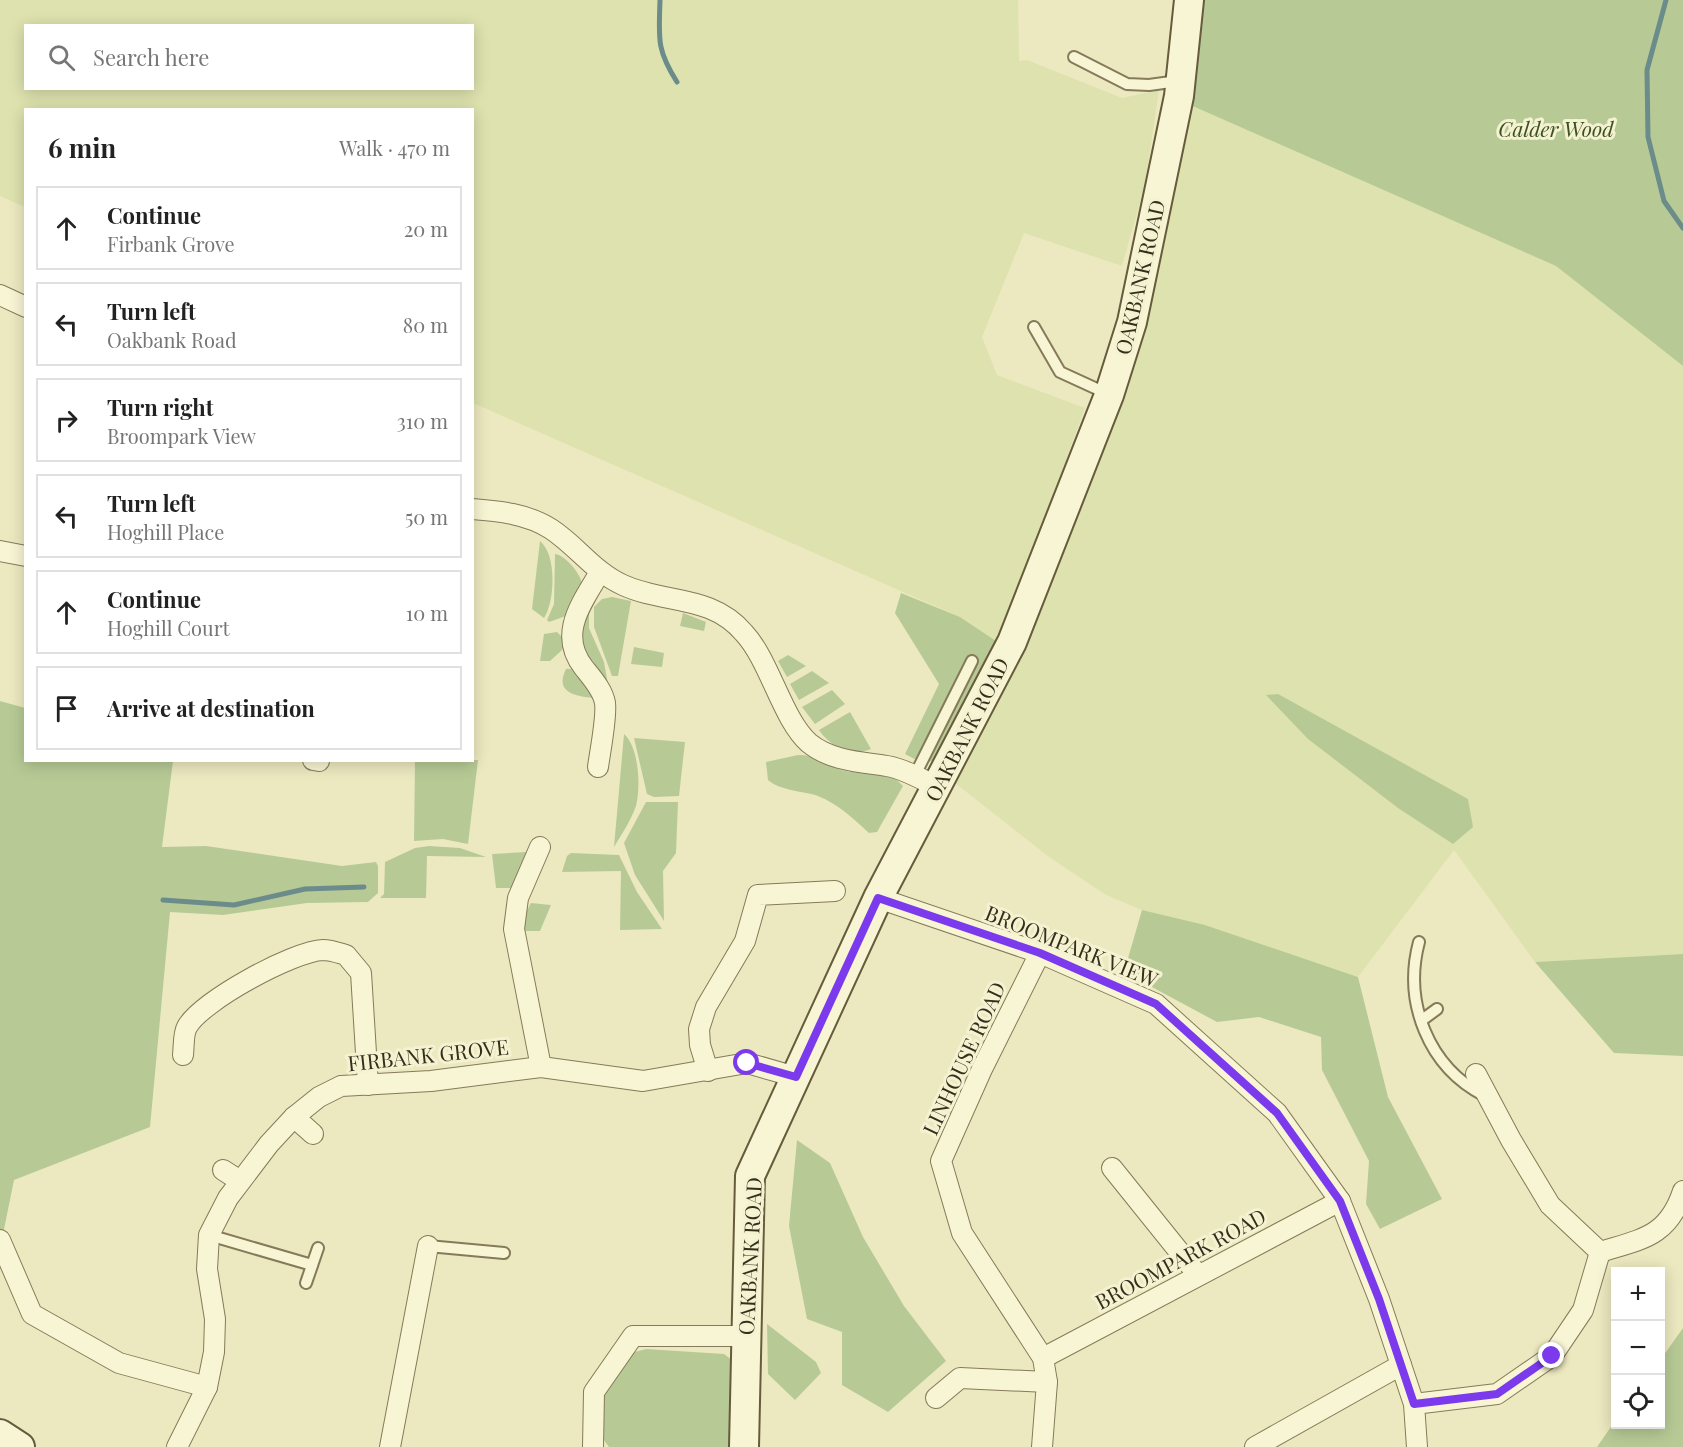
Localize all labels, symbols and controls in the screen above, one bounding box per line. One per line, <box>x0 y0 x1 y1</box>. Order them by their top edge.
search box <box>24 24 474 90</box>
icon: search <box>45 41 78 74</box>
text: Search here <box>93 42 209 72</box>
park label: Calder Wood <box>1498 114 1614 142</box>
text: 6 min <box>48 130 116 165</box>
text: Walk · 470 m <box>339 134 450 161</box>
street label: OAKBANK ROAD <box>1108 197 1170 357</box>
text: Continue <box>107 200 201 230</box>
icon: ahead <box>50 212 83 245</box>
text: 20 m <box>404 215 448 242</box>
text: Firbank Grove <box>107 230 235 257</box>
text: Turn left <box>107 296 196 326</box>
icon: left <box>50 308 83 341</box>
text: 80 m <box>403 311 448 338</box>
text: Oakbank Road <box>107 326 237 353</box>
text: Turn right <box>107 392 213 422</box>
icon: right <box>50 404 83 437</box>
text: 310 m <box>397 407 448 434</box>
text: Broompark View <box>107 422 256 449</box>
text: Turn left <box>107 488 196 518</box>
icon: left <box>50 500 83 533</box>
text: 50 m <box>405 503 448 530</box>
text: Hoghill Place <box>107 518 224 545</box>
text: Continue <box>107 584 201 614</box>
icon: ahead <box>50 596 83 629</box>
text: 10 m <box>406 599 448 626</box>
text: Hoghill Court <box>107 614 230 641</box>
street label: OAKBANK ROAD <box>918 652 1014 806</box>
icon: arrive <box>50 692 83 725</box>
text: Arrive at destination <box>107 693 315 723</box>
street label: BROOMPARK VIEW <box>981 898 1163 993</box>
street label: LINHOUSE ROAD <box>915 977 1011 1139</box>
street label: FIRBANK GROVE <box>346 1032 510 1076</box>
route start <box>733 1049 759 1075</box>
street label: OAKBANK ROAD <box>731 1176 767 1336</box>
street label: BROOMPARK ROAD <box>1090 1201 1270 1315</box>
map controls <box>1611 1267 1665 1429</box>
button: + <box>1611 1267 1665 1321</box>
button: − <box>1611 1321 1665 1375</box>
route end <box>1538 1342 1564 1368</box>
button: locate <box>1611 1375 1665 1429</box>

